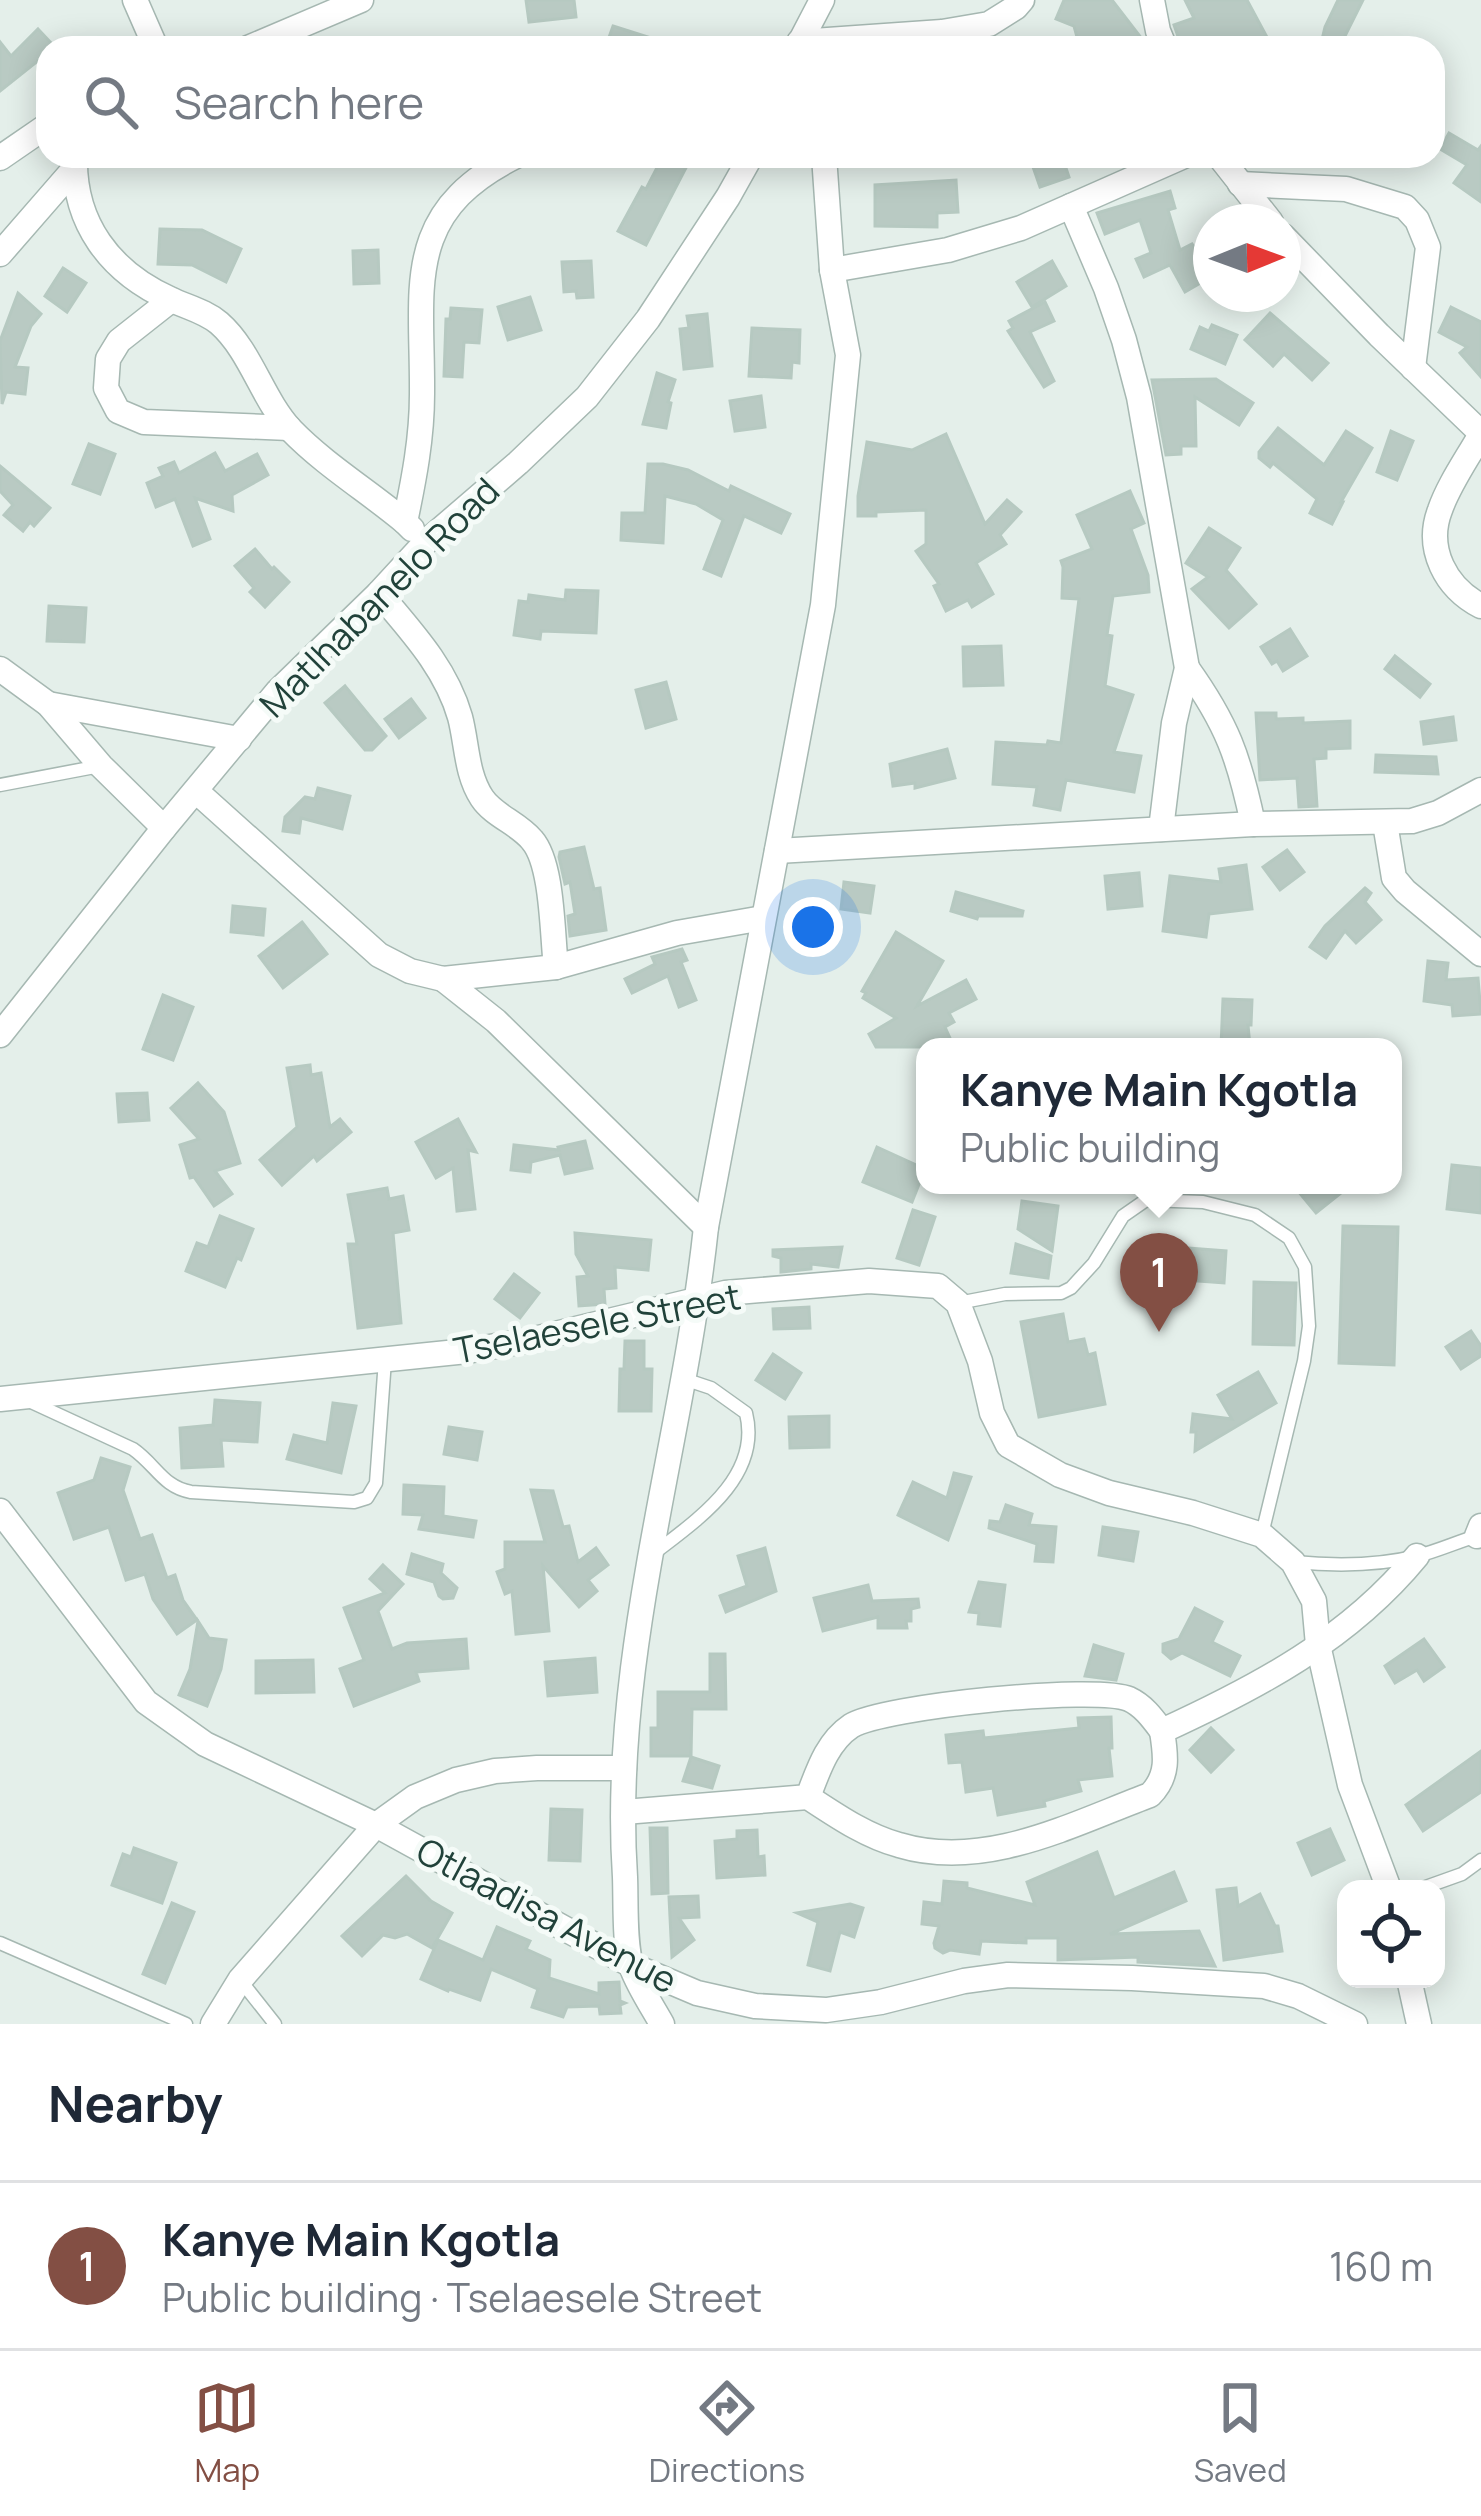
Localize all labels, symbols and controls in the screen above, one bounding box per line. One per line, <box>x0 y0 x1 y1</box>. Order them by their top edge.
search box <box>36 36 1445 168</box>
icon: search <box>78 69 144 135</box>
text: Search here <box>174 71 424 133</box>
north arrow <box>1193 204 1301 312</box>
street label: Matlhabanelo Road <box>248 466 510 728</box>
your location <box>783 897 843 957</box>
popup <box>916 1038 1402 1194</box>
text: Kanye Main Kgotla <box>960 1058 1358 1120</box>
text: Public building <box>960 1120 1220 1174</box>
pin: 1 <box>1120 1233 1198 1332</box>
street label: Tselaesele Street <box>449 1271 745 1375</box>
street label: Otlaadisa Avenue <box>408 1826 686 2004</box>
map controls <box>1337 1880 1445 1988</box>
button: locate <box>1337 1880 1445 1988</box>
text: Nearby <box>48 2068 223 2137</box>
text: Kanye Main Kgotla <box>162 2208 560 2270</box>
text: 1 <box>78 2239 96 2293</box>
text: 160 m <box>1329 2239 1433 2293</box>
text: Public building · Tselaesele Street <box>162 2270 762 2324</box>
tab: Map <box>194 2375 260 2492</box>
tab: Directions <box>649 2375 805 2492</box>
tab: Saved <box>1194 2375 1287 2492</box>

